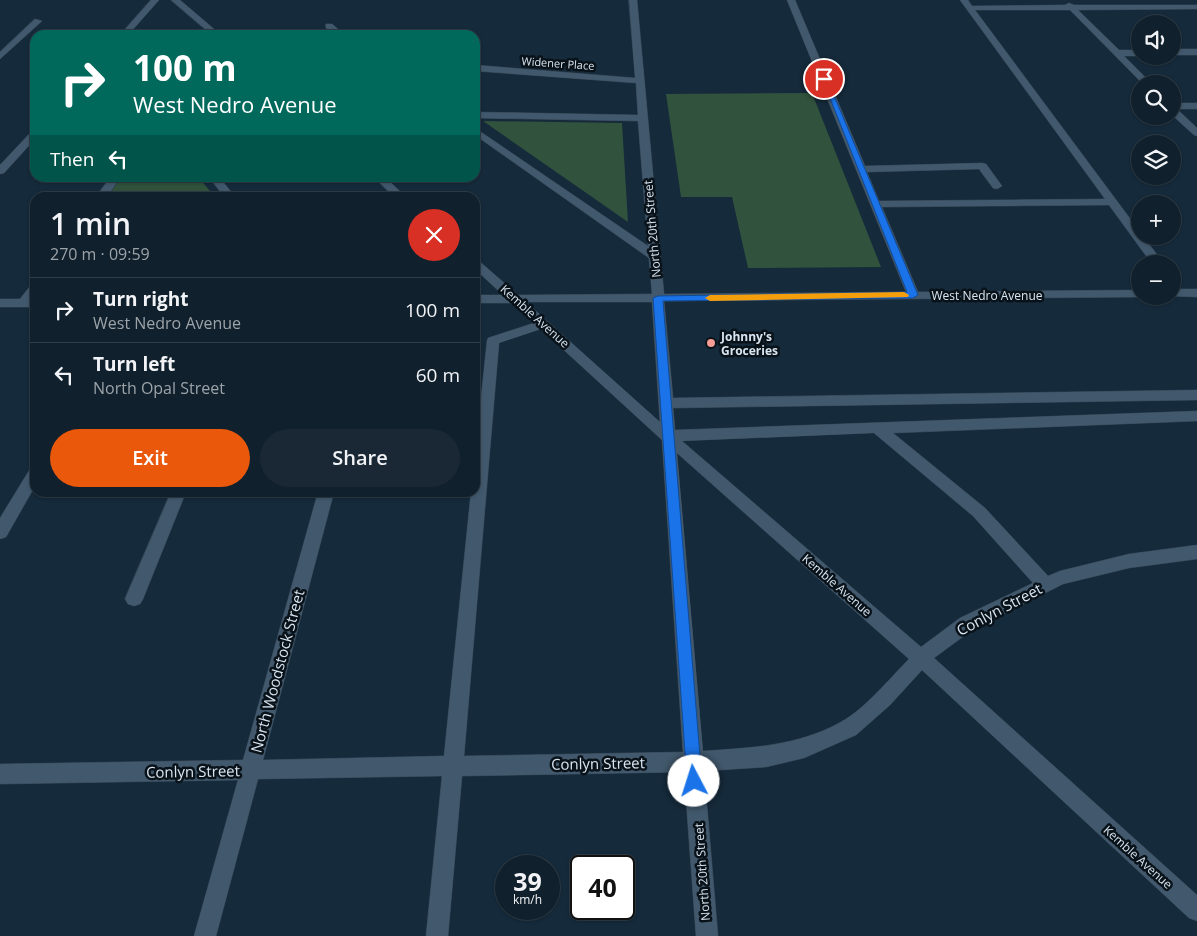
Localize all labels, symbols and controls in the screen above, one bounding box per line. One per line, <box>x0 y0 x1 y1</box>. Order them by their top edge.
map controls <box>1131 15 1181 305</box>
button: sound <box>1131 15 1181 65</box>
text: 100 m <box>133 44 237 91</box>
icon: right <box>50 50 115 115</box>
street label: Widener Place <box>521 53 595 73</box>
pin <box>803 58 845 100</box>
icon: arrive <box>810 65 838 93</box>
button: search <box>1131 75 1181 125</box>
text: West Nedro Avenue <box>133 89 337 119</box>
button: layers <box>1131 135 1181 185</box>
icon: left <box>104 145 132 173</box>
text: Then <box>50 146 94 172</box>
street label: North 20th Street <box>639 179 665 279</box>
button: + <box>1131 195 1181 245</box>
text: 1 min <box>50 203 131 244</box>
button: close <box>408 209 460 261</box>
text: 270 m · 09:59 <box>50 243 150 265</box>
button: − <box>1131 255 1181 305</box>
street label: Kemble Avenue <box>497 281 573 352</box>
text: Turn right <box>93 286 188 312</box>
street label: West Nedro Avenue <box>931 287 1043 304</box>
icon: right <box>50 296 78 324</box>
text: 100 m <box>405 297 460 323</box>
text: West Nedro Avenue <box>93 312 241 334</box>
place label: Johnny's Groceries <box>720 328 778 359</box>
marker: Johnny's Groceries <box>705 337 717 349</box>
text: Turn left <box>93 351 175 377</box>
icon: left <box>50 361 78 389</box>
text: 60 m <box>416 362 460 388</box>
text: North Opal Street <box>93 377 225 399</box>
button: Exit <box>50 429 250 487</box>
button: Share <box>260 429 460 487</box>
street label: Kemble Avenue <box>799 550 876 620</box>
street label: Conlyn Street <box>953 578 1045 640</box>
street label: North Woodstock Street <box>246 587 308 755</box>
street label: Conlyn Street <box>551 752 645 774</box>
position arrow <box>667 754 719 806</box>
street label: Conlyn Street <box>146 760 240 782</box>
street label: Kemble Avenue <box>1100 822 1176 893</box>
street label: North 20th Street <box>690 823 714 921</box>
speed limit sign: 40 <box>570 855 635 920</box>
text: 39 <box>513 864 542 898</box>
text: km/h <box>513 891 542 908</box>

